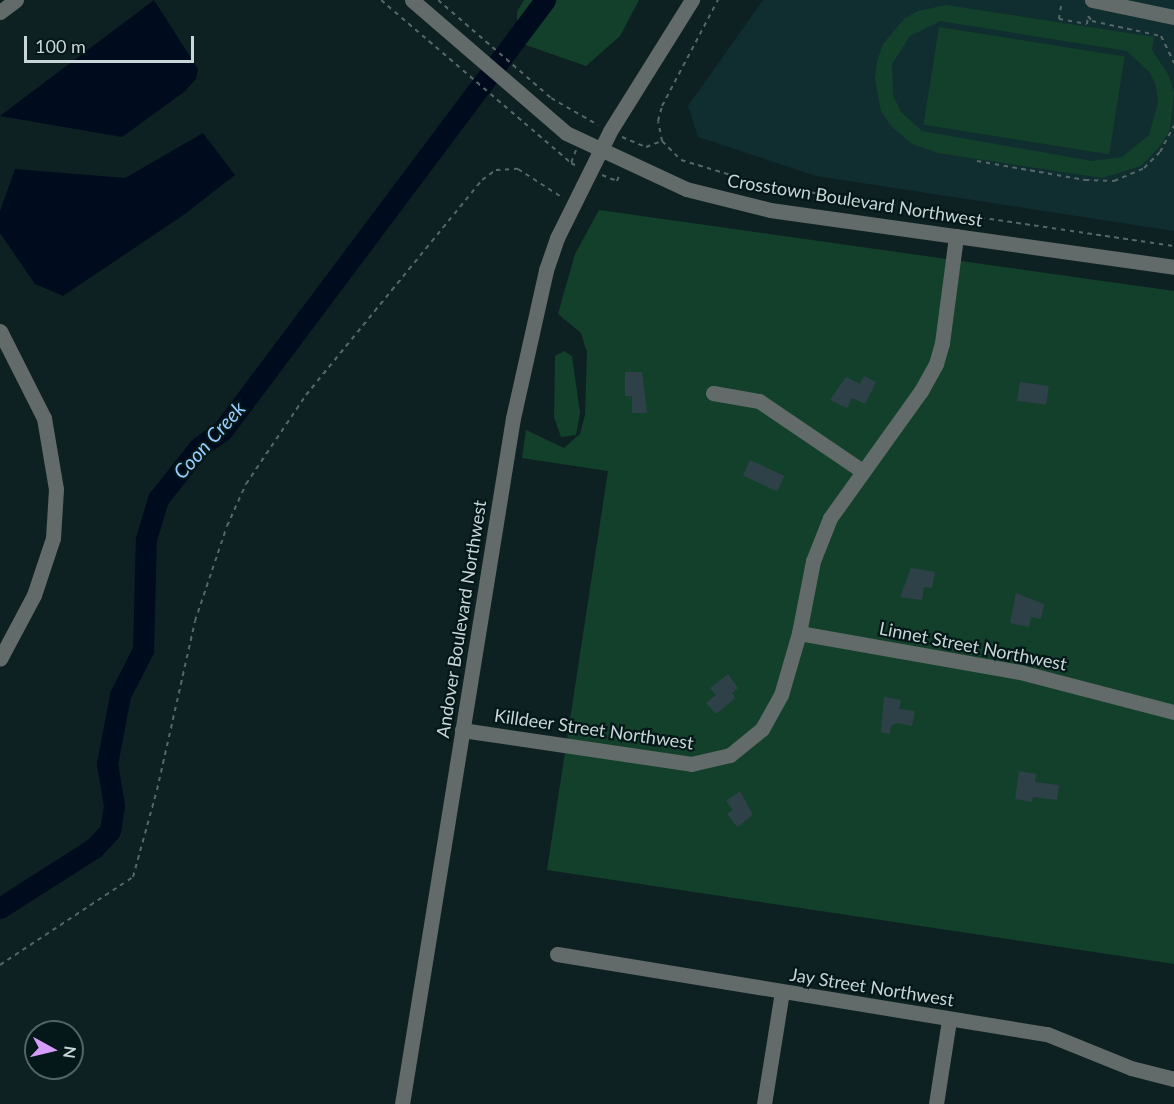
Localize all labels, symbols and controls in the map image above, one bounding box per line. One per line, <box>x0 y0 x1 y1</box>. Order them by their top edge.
scale bar <box>27 24 196 62</box>
text: 100 m <box>35 35 86 57</box>
street label: Crosstown Boulevard Northwest <box>726 169 984 231</box>
water label: Coon Creek <box>168 396 250 484</box>
street label: Andover Boulevard Northwest <box>432 498 490 740</box>
street label: Linnet Street Northwest <box>877 617 1069 675</box>
street label: Killdeer Street Northwest <box>493 704 695 754</box>
street label: Jay Street Northwest <box>788 963 956 1011</box>
north arrow <box>24 1020 84 1080</box>
text: N <box>60 1045 81 1060</box>

